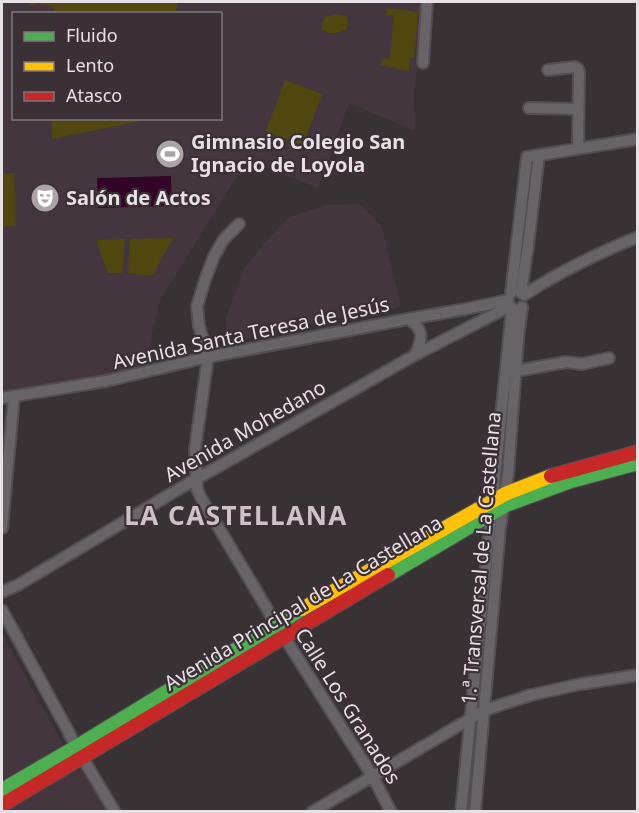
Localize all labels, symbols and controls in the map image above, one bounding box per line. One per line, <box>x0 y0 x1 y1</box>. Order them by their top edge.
legend <box>12 12 222 120</box>
text: Fluido <box>66 23 118 47</box>
text: Lento <box>66 53 114 77</box>
text: Atasco <box>66 83 122 107</box>
place label: Gimnasio Colegio San Ignacio de Loyola <box>191 128 405 178</box>
sports icon: Gimnasio Colegio San Ignacio de Loyola <box>154 138 186 170</box>
theatre icon: Salón de Actos <box>29 182 61 214</box>
place label: Salón de Actos <box>66 184 211 211</box>
street label: Avenida Santa Teresa de Jesús <box>110 290 392 375</box>
street label: Avenida Mohedano <box>159 373 330 488</box>
street label: 1.ª Transversal de La Castellana <box>454 410 507 706</box>
district label: LA CASTELLANA <box>124 497 348 533</box>
street label: Avenida Principal de La Castellana <box>159 509 447 696</box>
street label: Calle Los Granados <box>289 623 407 789</box>

